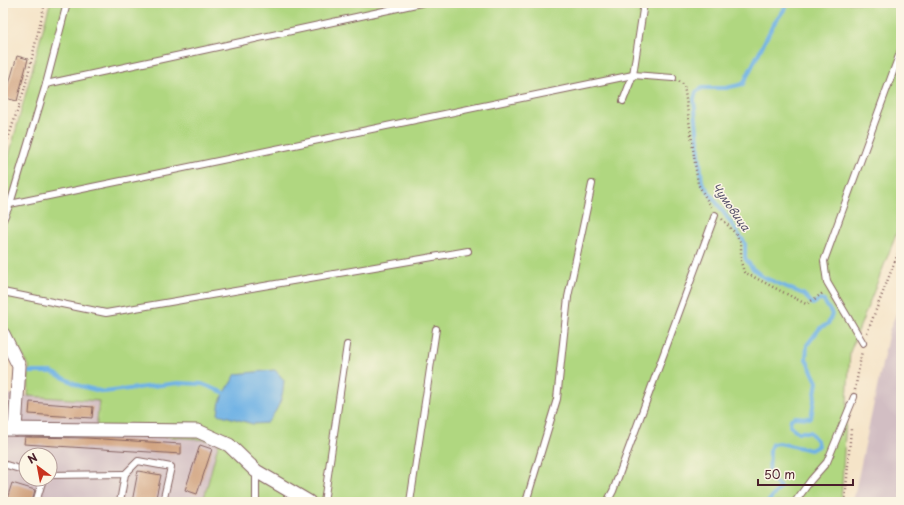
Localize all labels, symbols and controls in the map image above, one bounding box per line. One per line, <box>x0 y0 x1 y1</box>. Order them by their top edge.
water label: Чумовица <box>709 179 755 235</box>
north arrow <box>18 447 58 487</box>
text: N <box>24 448 41 468</box>
scale bar <box>758 461 853 487</box>
text: 50 m <box>764 465 795 483</box>

